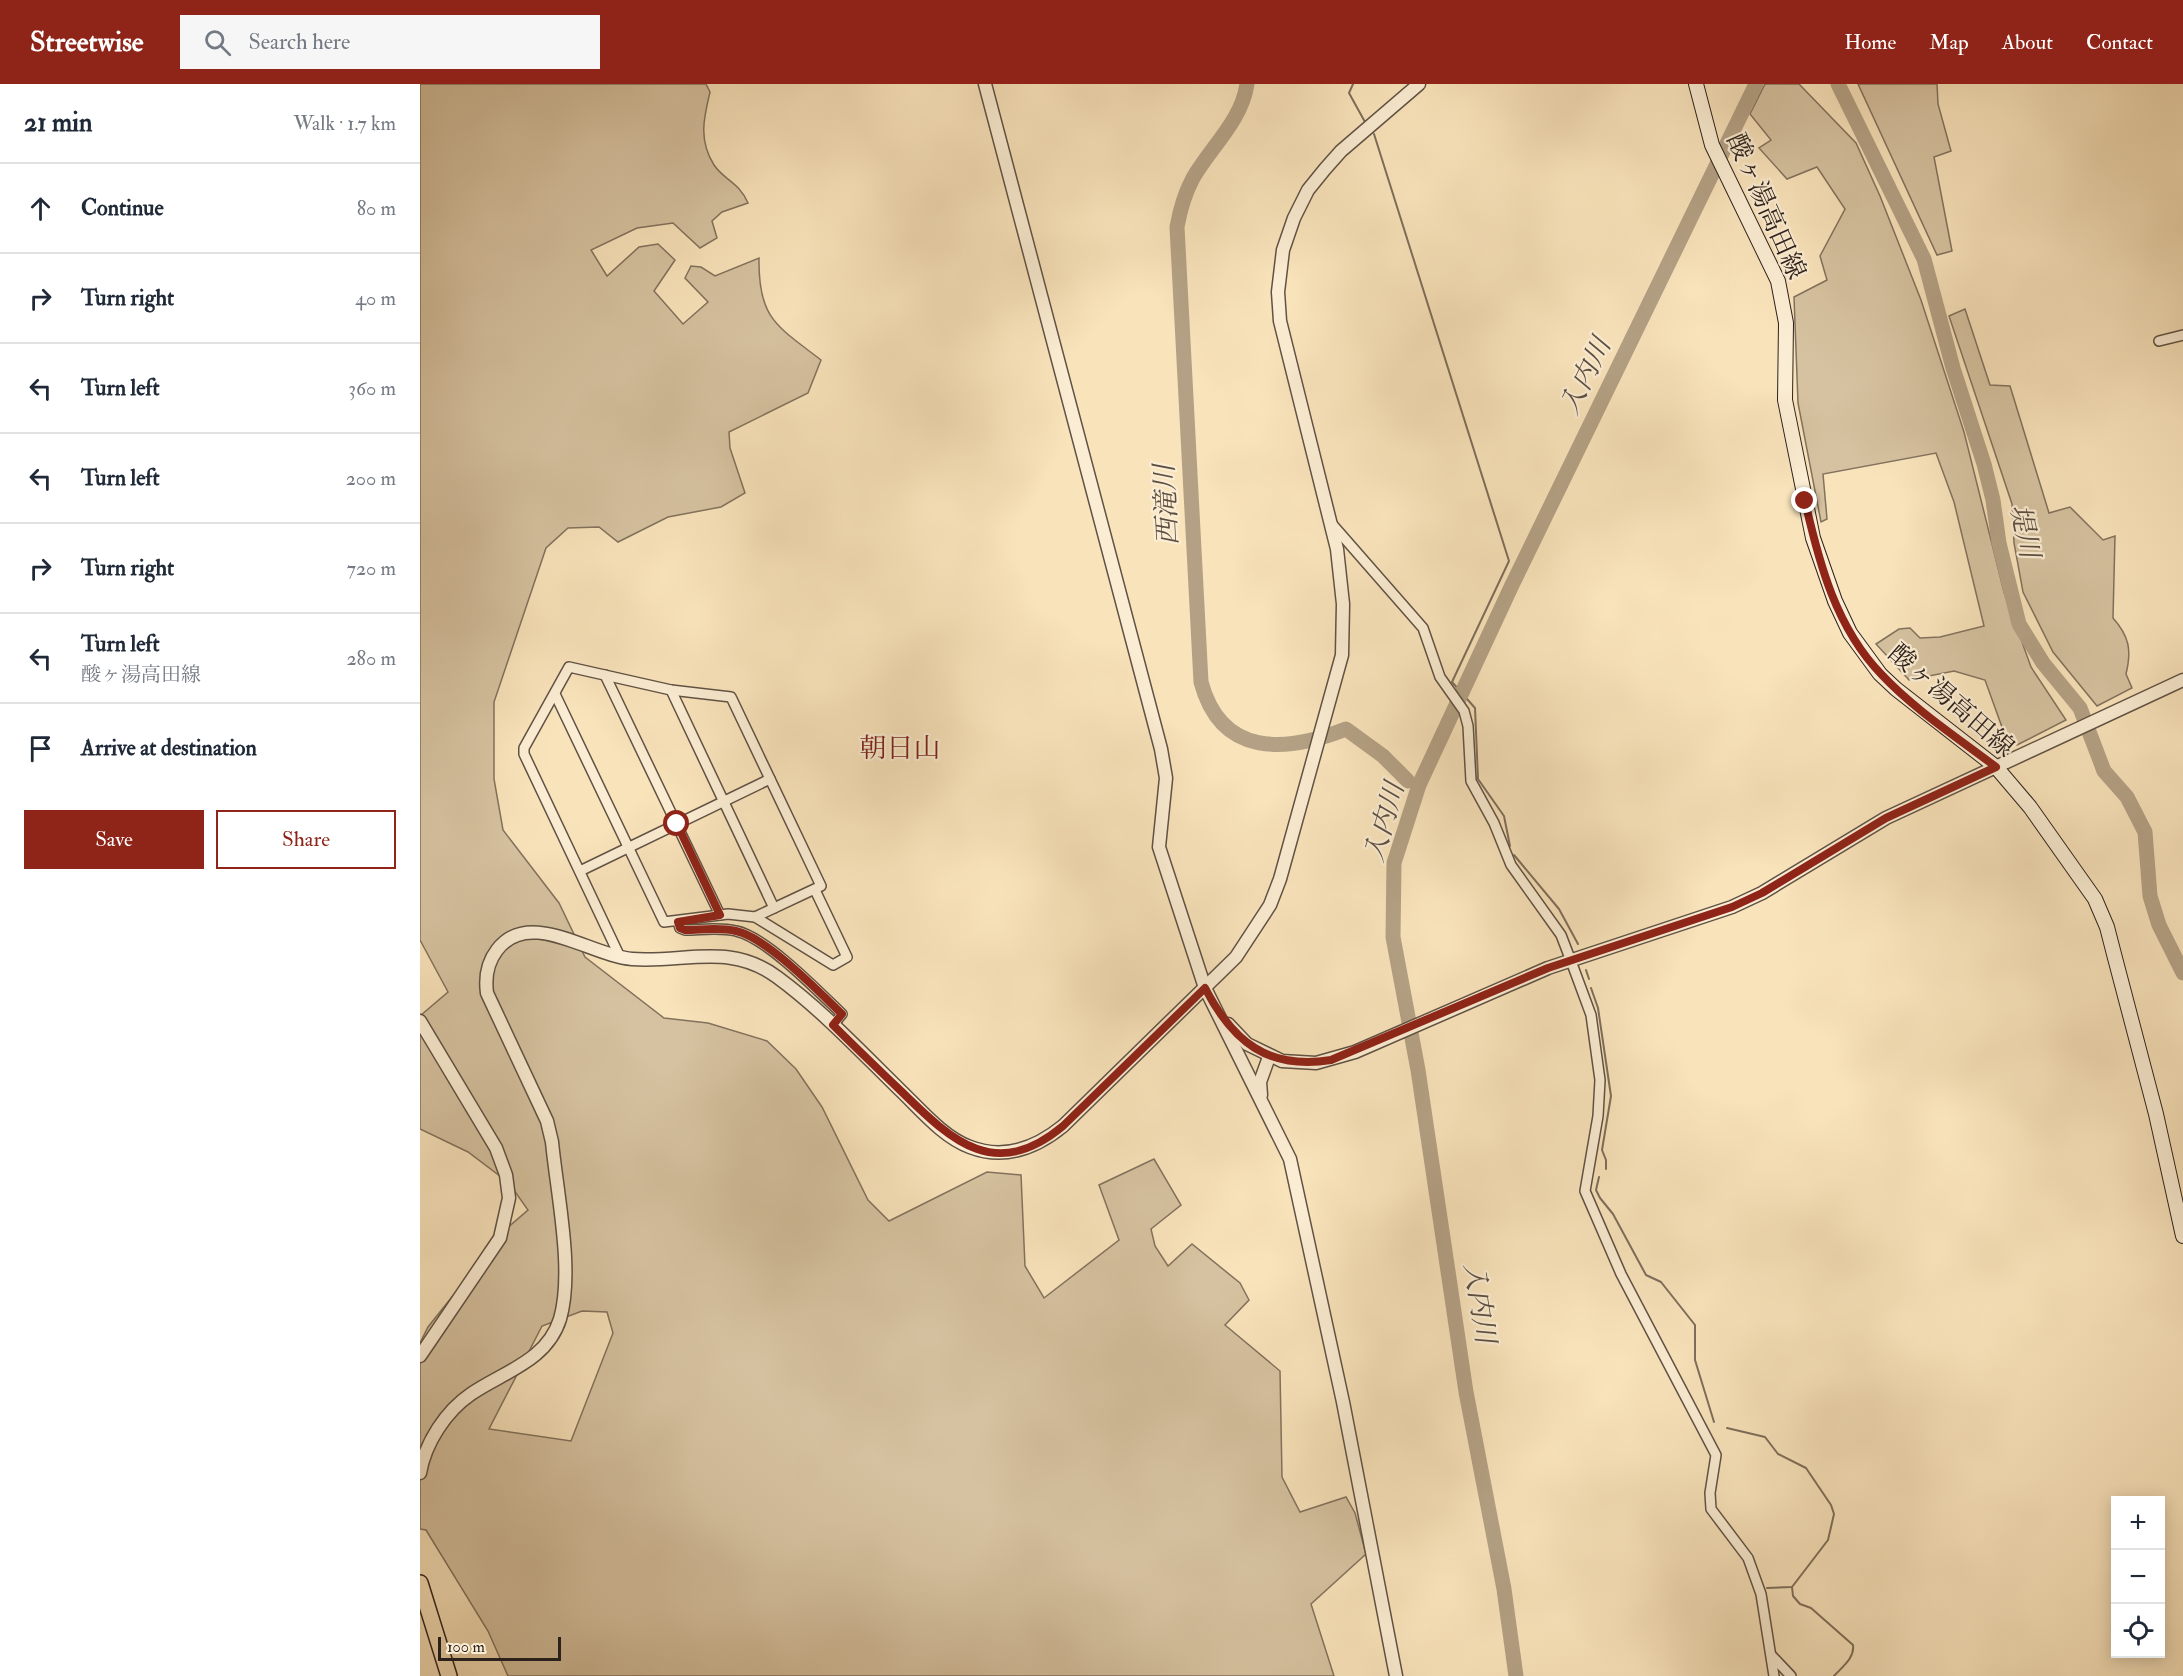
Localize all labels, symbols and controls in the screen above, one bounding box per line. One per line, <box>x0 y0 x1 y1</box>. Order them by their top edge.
search box <box>180 15 600 69</box>
text: Streetwise <box>30 25 144 60</box>
icon: search <box>201 26 234 59</box>
text: Search here <box>249 28 350 56</box>
text: Home <box>1844 29 1896 56</box>
text: Map <box>1929 29 1969 56</box>
text: About <box>2002 29 2053 56</box>
text: Contact <box>2086 29 2153 56</box>
text: 21 min <box>24 107 92 139</box>
text: Walk · 1.7 km <box>293 111 396 136</box>
street label: 酸ヶ湯高田線 <box>1720 129 1812 284</box>
icon: ahead <box>24 192 57 225</box>
text: Continue <box>81 194 164 222</box>
text: 80 m <box>357 196 396 221</box>
icon: right <box>24 282 57 315</box>
text: Turn right <box>81 284 174 312</box>
text: 40 m <box>355 286 396 311</box>
water label: 入内川 <box>1553 330 1619 420</box>
icon: left <box>24 372 57 405</box>
text: Turn left <box>81 374 160 402</box>
text: 360 m <box>348 376 396 401</box>
water label: 西滝川 <box>1148 461 1185 546</box>
icon: left <box>24 462 57 495</box>
text: Turn left <box>81 464 160 492</box>
text: 200 m <box>346 466 396 491</box>
route end <box>1791 487 1817 513</box>
water label: 堤川 <box>2003 501 2047 564</box>
icon: right <box>24 552 57 585</box>
text: Turn right <box>81 554 174 582</box>
text: 720 m <box>347 556 396 581</box>
text: Turn left <box>81 630 160 658</box>
street label: 酸ヶ湯高田線 <box>1882 638 2021 764</box>
icon: left <box>24 642 57 675</box>
text: 280 m <box>346 646 396 671</box>
text: 酸ヶ湯高田線 <box>81 662 201 687</box>
icon: arrive <box>24 732 57 765</box>
district label: 朝日山 <box>860 732 941 765</box>
text: Arrive at destination <box>81 734 257 762</box>
water label: 入内川 <box>1357 776 1412 866</box>
button: Save <box>24 810 204 869</box>
button: Share <box>216 810 396 869</box>
route start <box>663 810 689 836</box>
water label: 入内川 <box>1457 1260 1503 1349</box>
map controls <box>2111 1496 2165 1658</box>
button: + <box>2111 1496 2165 1550</box>
button: − <box>2111 1550 2165 1604</box>
button: locate <box>2111 1604 2165 1658</box>
scale bar <box>438 1634 561 1662</box>
text: 100 m <box>447 1637 485 1657</box>

